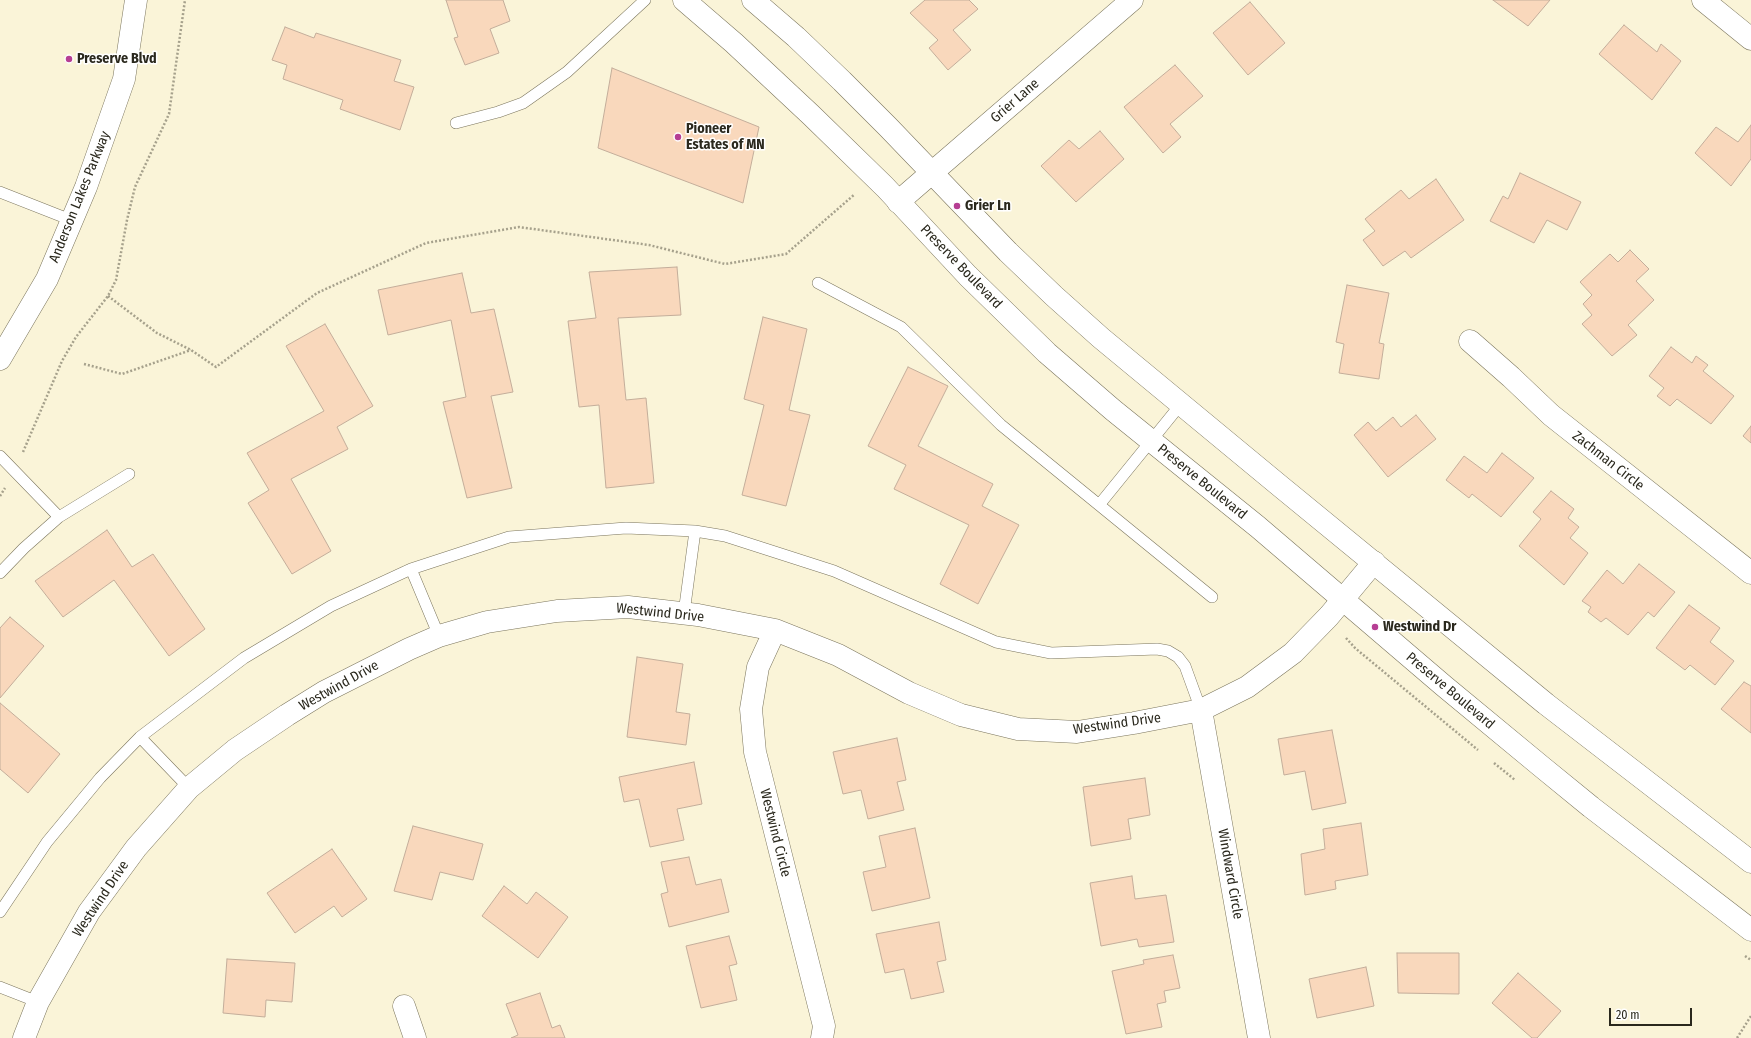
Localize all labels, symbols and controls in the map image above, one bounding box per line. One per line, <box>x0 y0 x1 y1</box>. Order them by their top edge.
place label: Preserve Blvd <box>77 51 157 67</box>
marker: Preserve Blvd <box>64 54 74 64</box>
street label: Grier Lane <box>987 75 1043 127</box>
place label: Pioneer Estates of MN <box>686 121 765 154</box>
street label: Anderson Lakes Parkway <box>46 129 114 265</box>
marker: Pioneer Estates of MN <box>673 132 683 142</box>
place label: Grier Ln <box>965 198 1011 214</box>
marker: Grier Ln <box>952 201 962 211</box>
street label: Preserve Boulevard <box>917 221 1005 313</box>
street label: Zachman Circle <box>1569 428 1647 494</box>
street label: Preserve Boulevard <box>1154 441 1250 523</box>
street label: Westwind Drive <box>615 600 705 626</box>
place label: Westwind Dr <box>1383 619 1456 635</box>
marker: Westwind Dr <box>1370 622 1380 632</box>
street label: Preserve Boulevard <box>1402 649 1498 733</box>
street label: Westwind Drive <box>296 657 382 715</box>
street label: Westwind Drive <box>1072 710 1162 738</box>
street label: Westwind Circle <box>756 787 794 879</box>
street label: Windward Circle <box>1214 827 1246 921</box>
street label: Westwind Drive <box>69 858 133 940</box>
scale bar <box>1611 1000 1694 1026</box>
text: 20 m <box>1616 1008 1640 1022</box>

